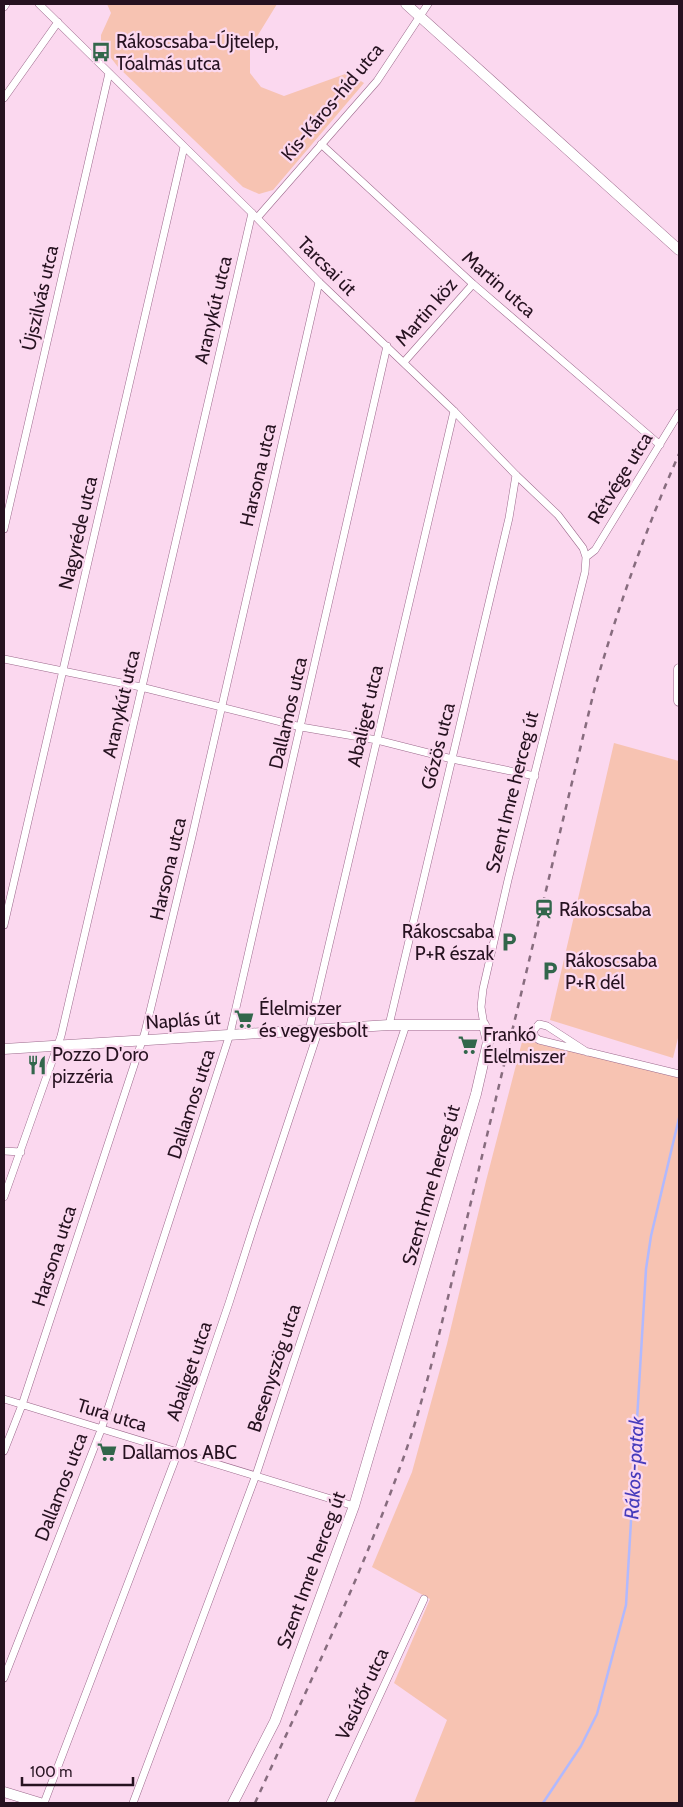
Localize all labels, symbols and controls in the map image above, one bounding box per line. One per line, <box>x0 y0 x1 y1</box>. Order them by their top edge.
place label: Rákoscsaba-Újtelep, Tóalmás utca <box>116 29 279 75</box>
street label: Kis-Káros-híd utca <box>276 39 388 165</box>
bus stop icon: Rákoscsaba-Újtelep, Tóalmás utca <box>90 41 112 63</box>
street label: Tarcsai út <box>293 232 362 301</box>
street label: Újszilvás utca <box>16 243 63 353</box>
street label: Martin utca <box>458 246 540 322</box>
street label: Aranykút utca <box>189 254 237 366</box>
street label: Martin köz <box>390 273 462 351</box>
street label: Harsona utca <box>235 421 281 529</box>
street label: Rétvége utca <box>583 428 657 528</box>
street label: Nagyréde utca <box>54 474 102 592</box>
street label: Aranykút utca <box>97 648 145 760</box>
street label: Dallamos utca <box>264 655 312 771</box>
street label: Abaliget utca <box>342 663 388 769</box>
street label: Gőzös utca <box>416 700 460 792</box>
street label: Szent Imre herceg út <box>481 708 543 875</box>
street label: Harsona utca <box>145 815 191 923</box>
station icon: Rákoscsaba <box>533 898 555 920</box>
place label: Rákoscsaba <box>559 898 651 921</box>
place label: Rákoscsaba P+R észak <box>402 920 494 965</box>
parking icon: Rákoscsaba P+R észak <box>498 931 520 953</box>
place label: Rákoscsaba P+R dél <box>565 949 657 994</box>
parking icon: Rákoscsaba P+R dél <box>539 960 561 982</box>
place label: Élelmiszer és vegyesbolt <box>259 996 369 1042</box>
street label: Naplás út <box>145 1006 222 1034</box>
supermarket icon: Élelmiszer és vegyesbolt <box>233 1008 255 1030</box>
place label: Frankó Élelmiszer <box>483 1023 565 1068</box>
supermarket icon: Frankó Élelmiszer <box>457 1034 479 1056</box>
place label: Pozzo D'oro pizzéria <box>52 1043 149 1088</box>
street label: Dallamos utca <box>162 1046 220 1162</box>
restaurant icon: Pozzo D'oro pizzéria <box>26 1054 48 1076</box>
street label: Szent Imre herceg út <box>397 1102 465 1268</box>
street label: Harsona utca <box>27 1203 81 1309</box>
street label: Besenyszög utca <box>242 1301 306 1435</box>
street label: Abaliget utca <box>161 1318 217 1424</box>
street label: Tura utca <box>74 1394 150 1436</box>
water label: Rákos-patak <box>619 1415 649 1520</box>
street label: Dallamos utca <box>30 1430 92 1544</box>
supermarket icon: Dallamos ABC <box>96 1441 118 1463</box>
place label: Dallamos ABC <box>122 1441 237 1464</box>
street label: Szent Imre herceg út <box>272 1488 350 1652</box>
street label: Vasútőr utca <box>331 1644 393 1744</box>
scale bar <box>22 1754 134 1786</box>
text: 100 m <box>30 1763 72 1781</box>

